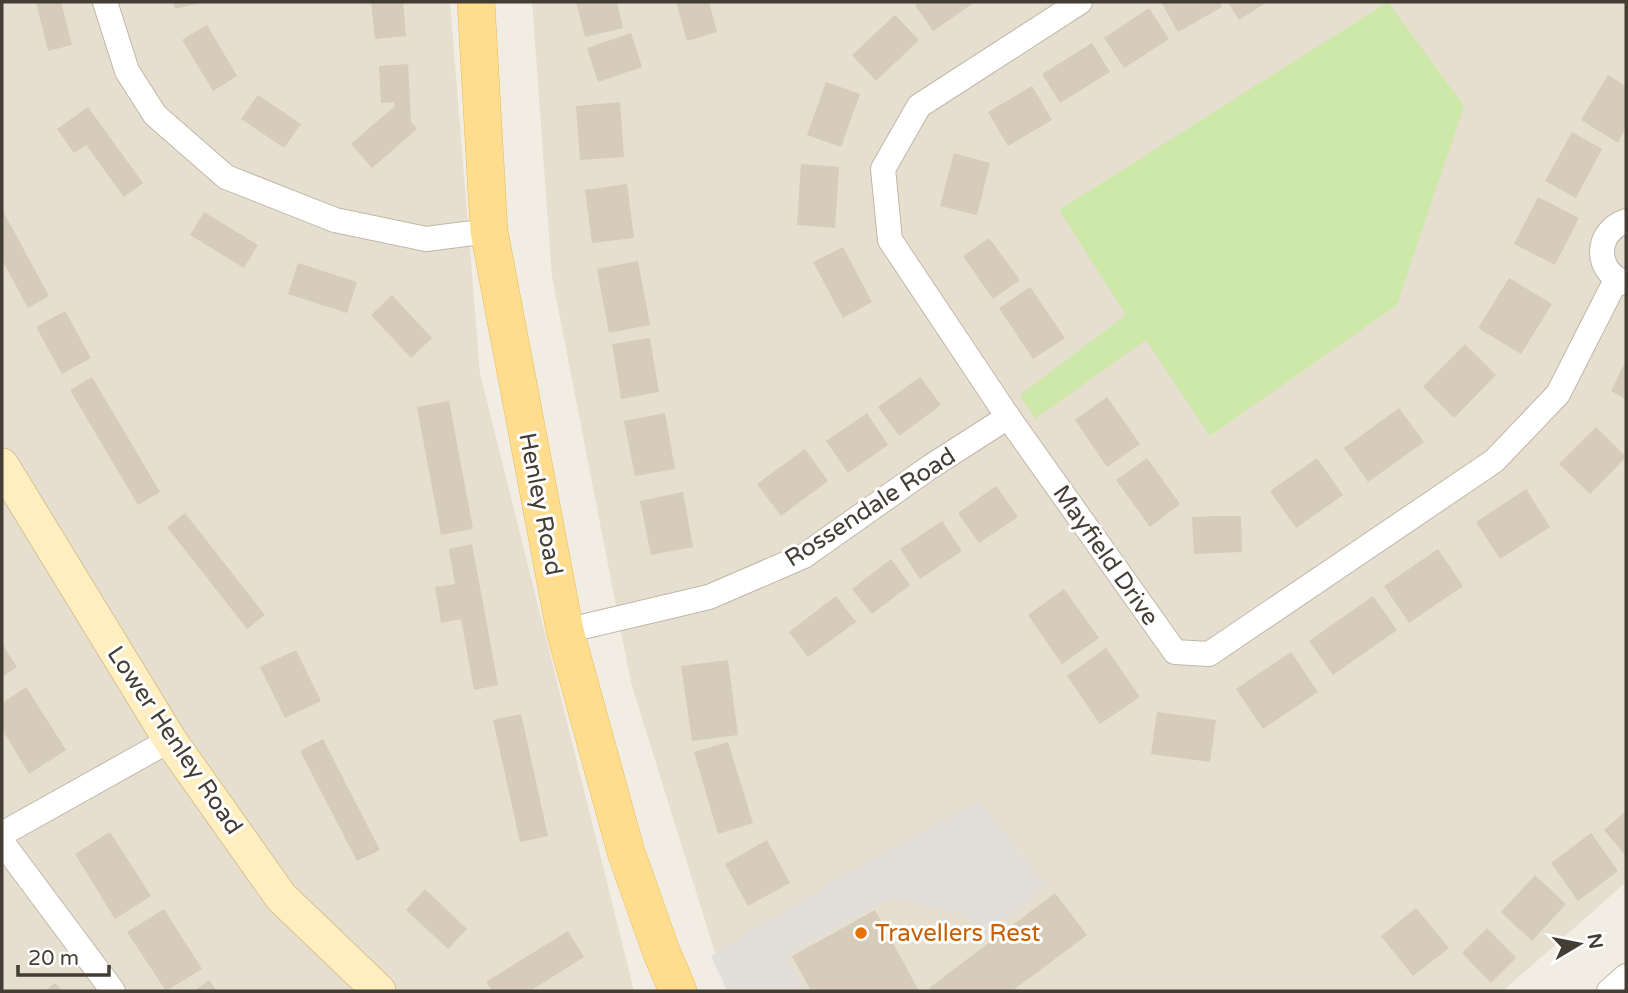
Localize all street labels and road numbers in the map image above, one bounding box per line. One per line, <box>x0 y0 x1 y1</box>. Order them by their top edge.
street label: Henley Road <box>512 430 569 578</box>
street label: Rossendale Road <box>779 441 961 573</box>
street label: Mayfield Drive <box>1046 480 1165 631</box>
street label: Lower Henley Road <box>101 641 248 840</box>

